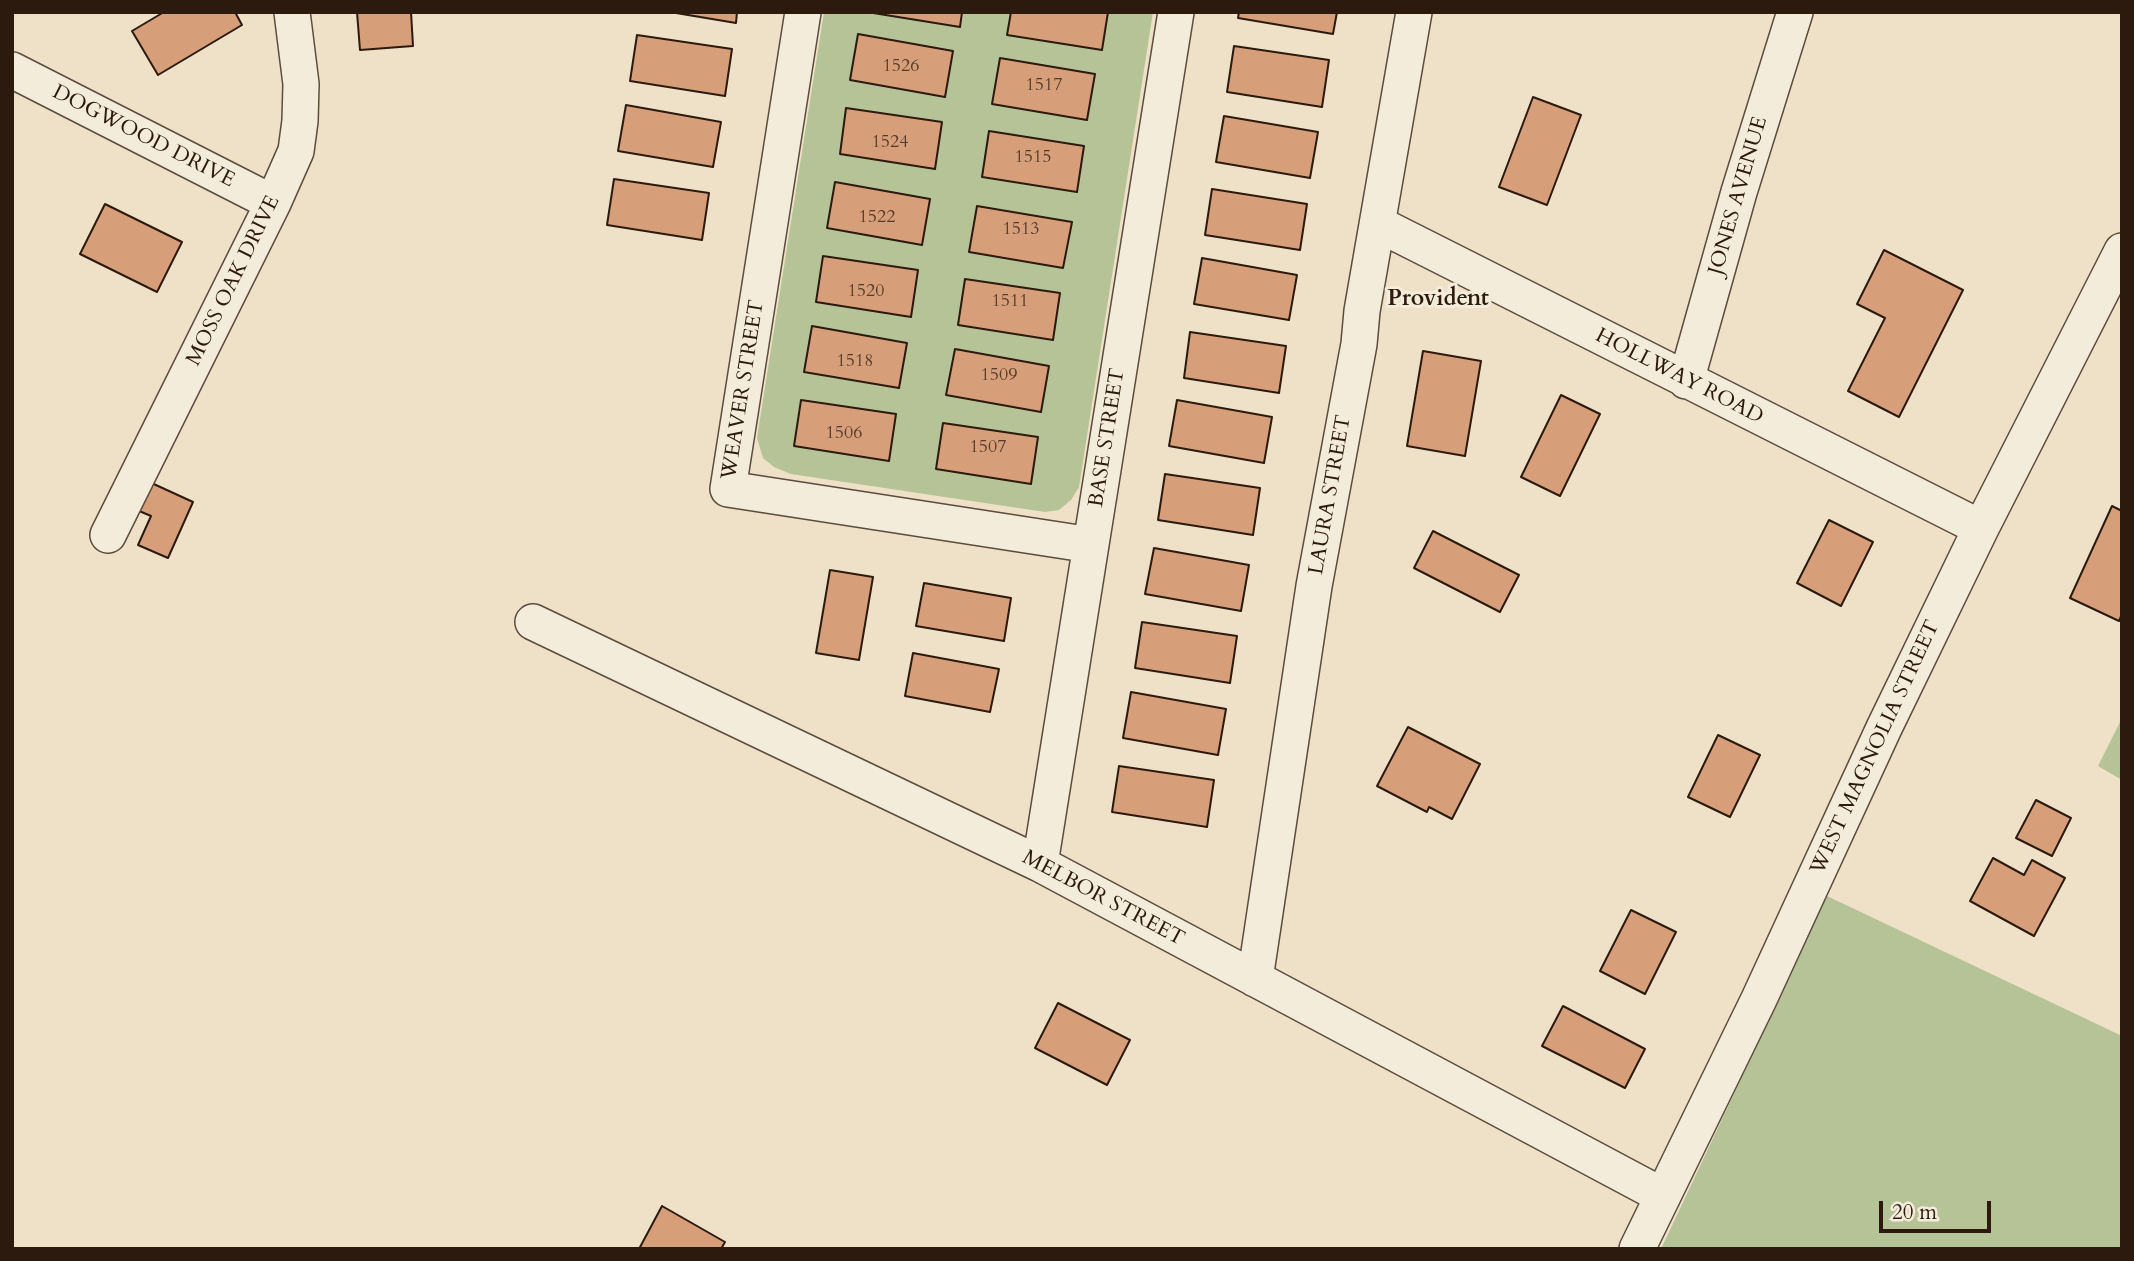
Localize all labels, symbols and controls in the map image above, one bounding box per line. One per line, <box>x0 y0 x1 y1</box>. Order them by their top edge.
house number: 1526 <box>883 56 919 78</box>
house number: 1517 <box>1026 75 1062 97</box>
street label: DOGWOOD DRIVE <box>48 80 238 194</box>
street label: JONES AVENUE <box>1704 114 1774 278</box>
house number: 1524 <box>872 132 908 154</box>
house number: 1515 <box>1015 147 1051 169</box>
street label: MOSS OAK DRIVE <box>182 192 286 370</box>
house number: 1522 <box>859 207 895 229</box>
house number: 1513 <box>1003 219 1039 241</box>
house number: 1520 <box>848 281 884 303</box>
district label: Provident <box>1387 286 1489 314</box>
house number: 1511 <box>992 291 1028 313</box>
street label: WEAVER STREET <box>717 298 771 482</box>
street label: HOLLWAY ROAD <box>1591 324 1767 430</box>
house number: 1518 <box>837 351 873 373</box>
house number: 1509 <box>981 365 1017 387</box>
street label: BASE STREET <box>1085 367 1131 509</box>
street label: LAURA STREET <box>1305 413 1357 577</box>
house number: 1506 <box>826 423 862 445</box>
house number: 1507 <box>970 437 1006 459</box>
street label: WEST MAGNOLIA STREET <box>1806 617 1946 879</box>
street label: MELBOR STREET <box>1018 846 1188 952</box>
scale bar <box>1882 1188 1994 1232</box>
text: 20 m <box>1892 1198 1937 1227</box>

